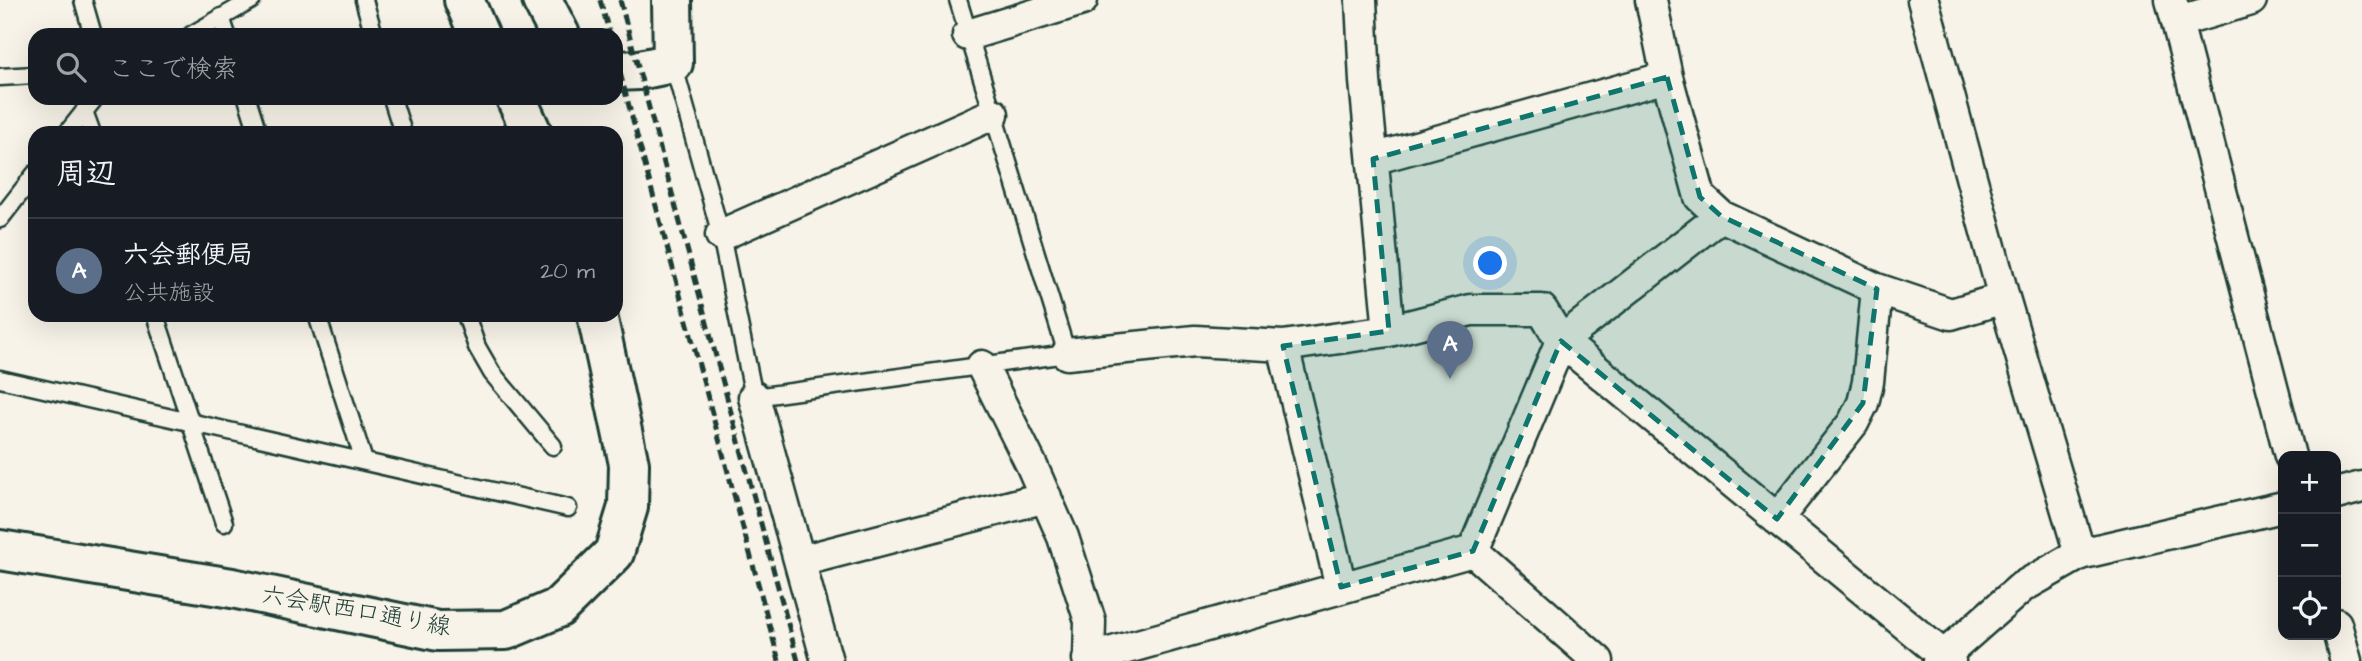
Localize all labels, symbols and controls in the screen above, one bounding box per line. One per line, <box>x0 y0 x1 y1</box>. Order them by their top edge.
search box <box>28 28 623 105</box>
icon: search <box>52 48 90 86</box>
text: ここで検索 <box>108 51 238 87</box>
text: 周辺 <box>56 153 116 195</box>
text: 六会郵便局 <box>123 237 253 273</box>
your location <box>1473 246 1507 280</box>
text: A <box>72 255 86 287</box>
text: 20 m <box>540 255 595 287</box>
text: 公共施設 <box>123 277 215 309</box>
pin: A <box>1427 321 1473 379</box>
map controls <box>2278 451 2341 640</box>
button: + <box>2278 451 2341 514</box>
button: − <box>2278 514 2341 577</box>
button: locate <box>2278 577 2341 640</box>
street label: 六会駅西口通り線 <box>259 578 453 644</box>

